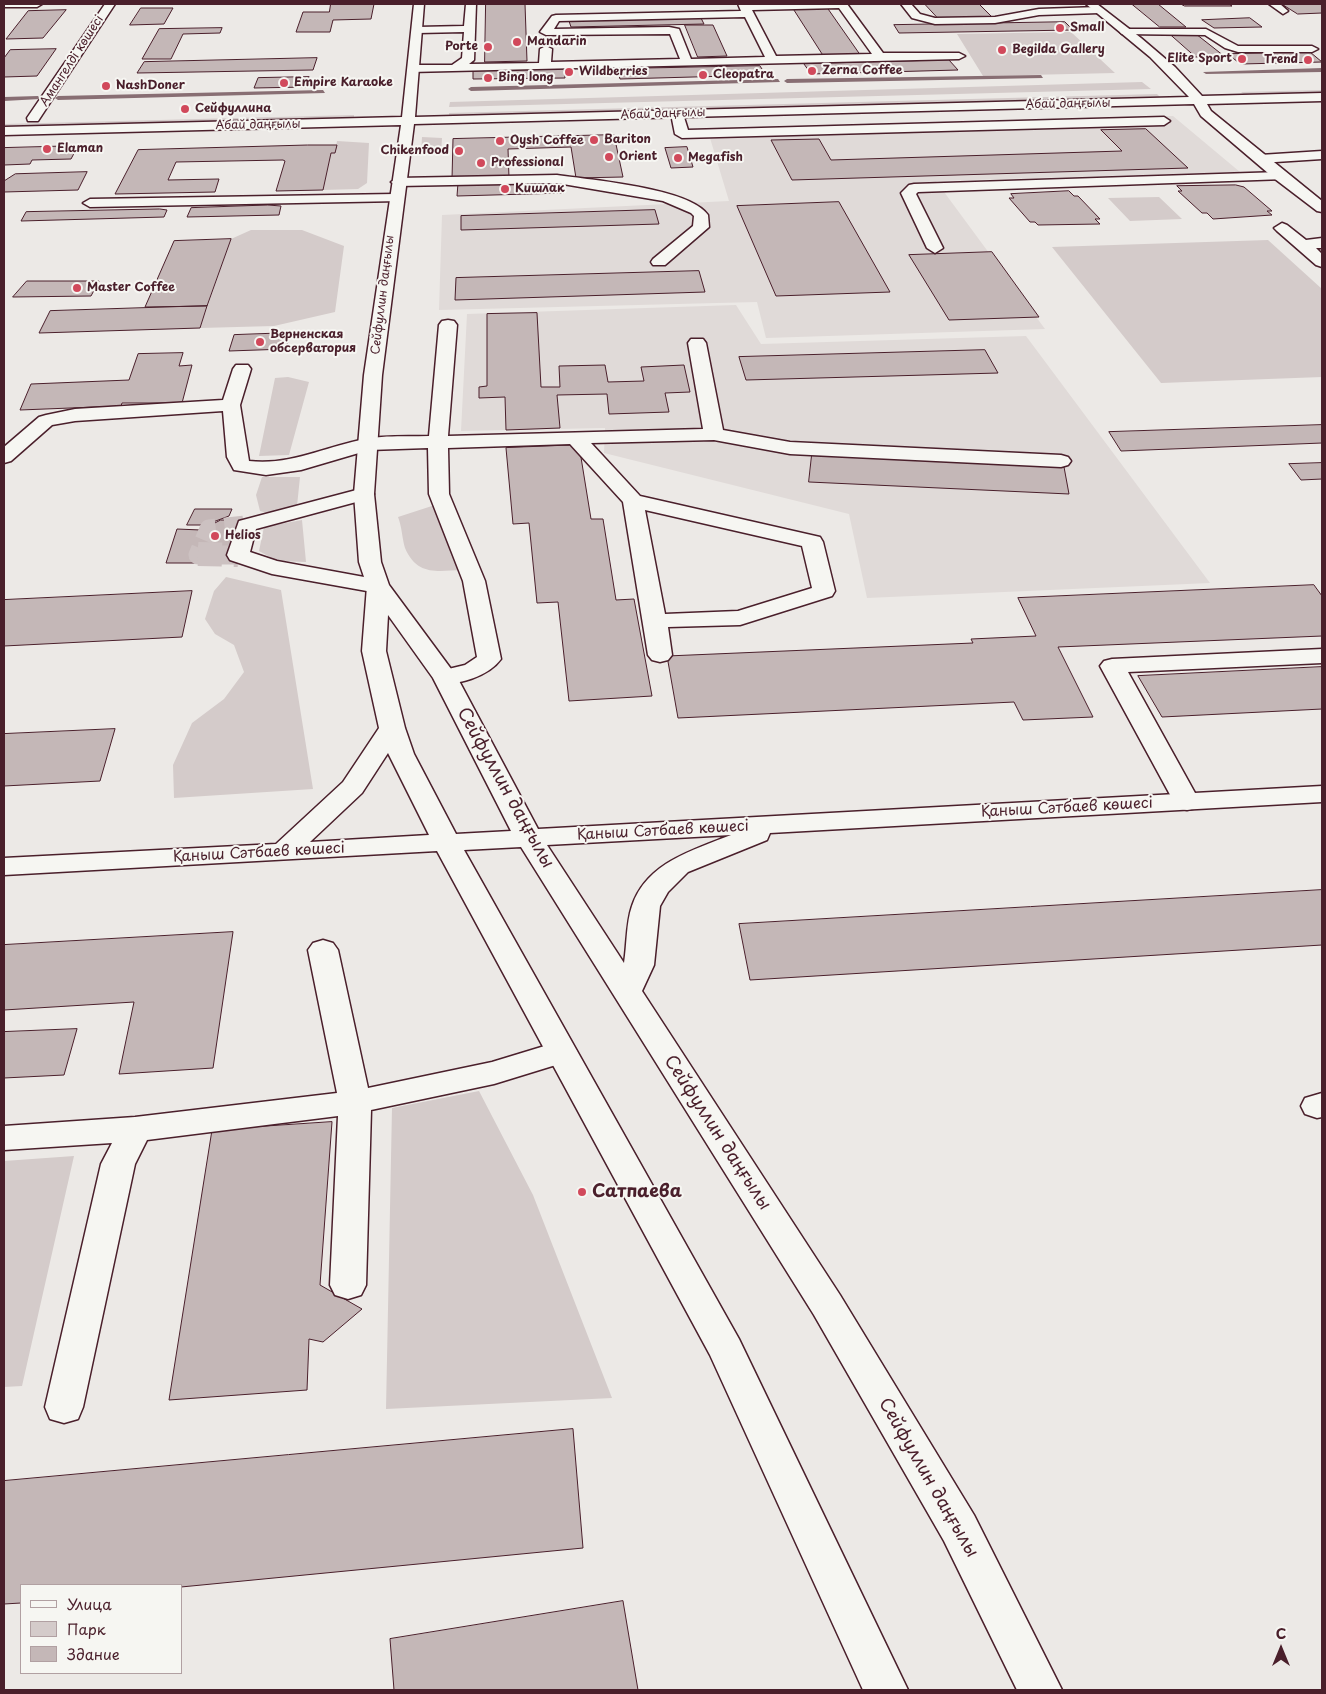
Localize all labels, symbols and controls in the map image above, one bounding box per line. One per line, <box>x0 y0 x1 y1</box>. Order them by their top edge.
street label: Амангелді көшесі <box>37 13 107 109</box>
place label: Small <box>1070 21 1104 35</box>
marker: Small <box>1054 22 1066 34</box>
place label: Mandarin <box>527 35 587 49</box>
marker: Mandarin <box>511 36 523 48</box>
place label: Porte <box>445 40 478 54</box>
marker: Porte <box>482 41 494 53</box>
place label: Begilda Gallery <box>1012 43 1105 57</box>
marker: Begilda Gallery <box>996 44 1008 56</box>
place label: Elite Sport <box>1167 52 1232 66</box>
marker: Elite Sport <box>1236 53 1248 65</box>
place label: Trend <box>1264 53 1298 67</box>
marker: Trend <box>1302 54 1314 66</box>
place label: Zerna Coffee <box>822 64 903 78</box>
place label: Wildberries <box>579 65 648 79</box>
marker: Zerna Coffee <box>806 65 818 77</box>
marker: Wildberries <box>563 66 575 78</box>
place label: Cleopatra <box>713 68 774 82</box>
marker: Cleopatra <box>697 69 709 81</box>
place label: Bing long <box>498 71 554 85</box>
marker: Bing long <box>482 72 494 84</box>
place label: Empire Karaoke <box>294 76 393 90</box>
marker: Empire Karaoke <box>278 77 290 89</box>
place label: NashDoner <box>116 79 185 93</box>
marker: NashDoner <box>100 80 112 92</box>
street label: Абай даңғылы <box>1025 96 1111 112</box>
place label: Сейфуллина <box>195 102 272 116</box>
marker: Сейфуллина <box>179 103 191 115</box>
street label: Абай даңғылы <box>620 105 706 123</box>
street label: Абай даңғылы <box>215 117 301 133</box>
place label: Bariton <box>604 133 651 147</box>
place label: Oysh Coffee <box>510 134 584 148</box>
marker: Bariton <box>588 134 600 146</box>
marker: Oysh Coffee <box>494 135 506 147</box>
place label: Elaman <box>57 142 103 156</box>
marker: Elaman <box>41 143 53 155</box>
place label: Chikenfood <box>381 144 449 158</box>
marker: Chikenfood <box>453 145 465 157</box>
place label: Orient <box>619 150 657 164</box>
marker: Orient <box>603 151 615 163</box>
place label: Megafish <box>688 151 743 165</box>
marker: Megafish <box>672 152 684 164</box>
place label: Professional <box>491 156 564 170</box>
marker: Professional <box>475 157 487 169</box>
place label: Кишлак <box>515 182 565 196</box>
marker: Кишлак <box>499 183 511 195</box>
street label: Сейфуллин даңғылы <box>369 234 397 356</box>
place label: Master Coffee <box>87 281 175 295</box>
marker: Master Coffee <box>71 282 83 294</box>
place label: Верненская обсерватория <box>270 328 356 356</box>
marker: Верненская обсерватория <box>254 336 266 348</box>
place label: Helios <box>225 529 261 543</box>
marker: Helios <box>209 530 221 542</box>
street label: Сейфуллин даңғылы <box>452 704 558 872</box>
street label: Қаныш Сәтбаев көшесі <box>981 795 1153 821</box>
street label: Қаныш Сәтбаев көшесі <box>577 818 749 844</box>
street label: Қаныш Сәтбаев көшесі <box>173 840 345 866</box>
street label: Сейфуллин даңғылы <box>659 1051 775 1215</box>
place label: Сатпаева <box>592 1181 682 1203</box>
marker: Сатпаева <box>576 1186 588 1198</box>
street label: Сейфуллин даңғылы <box>874 1394 982 1562</box>
legend <box>20 1584 182 1674</box>
text: Улица <box>67 1592 112 1615</box>
text: Парк <box>67 1617 106 1640</box>
text: С <box>1276 1623 1286 1644</box>
north arrow <box>1256 1624 1306 1674</box>
text: Здание <box>67 1642 120 1665</box>

